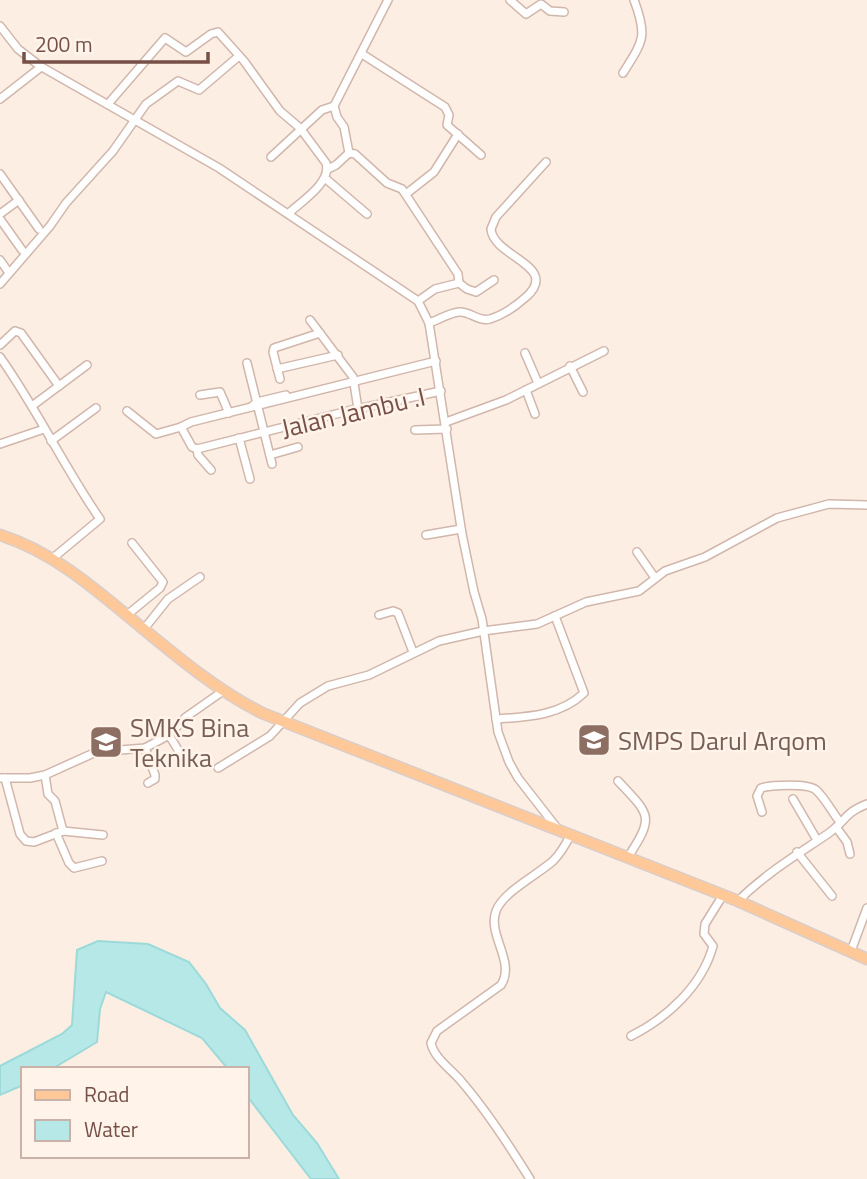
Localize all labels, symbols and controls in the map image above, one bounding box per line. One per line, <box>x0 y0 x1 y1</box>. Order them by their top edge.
scale bar <box>24 21 208 65</box>
text: 200 m <box>35 28 92 60</box>
street label: Jalan Jambu .I <box>277 376 429 448</box>
place label: SMKS Bina Teknika <box>130 708 249 777</box>
school or university icon: SMPS Darul Arqom <box>575 721 613 759</box>
place label: SMPS Darul Arqom <box>618 721 827 760</box>
school or university icon: SMKS Bina Teknika <box>87 723 125 761</box>
legend <box>21 1067 248 1158</box>
text: Road <box>84 1078 129 1110</box>
text: Water <box>84 1113 138 1145</box>

